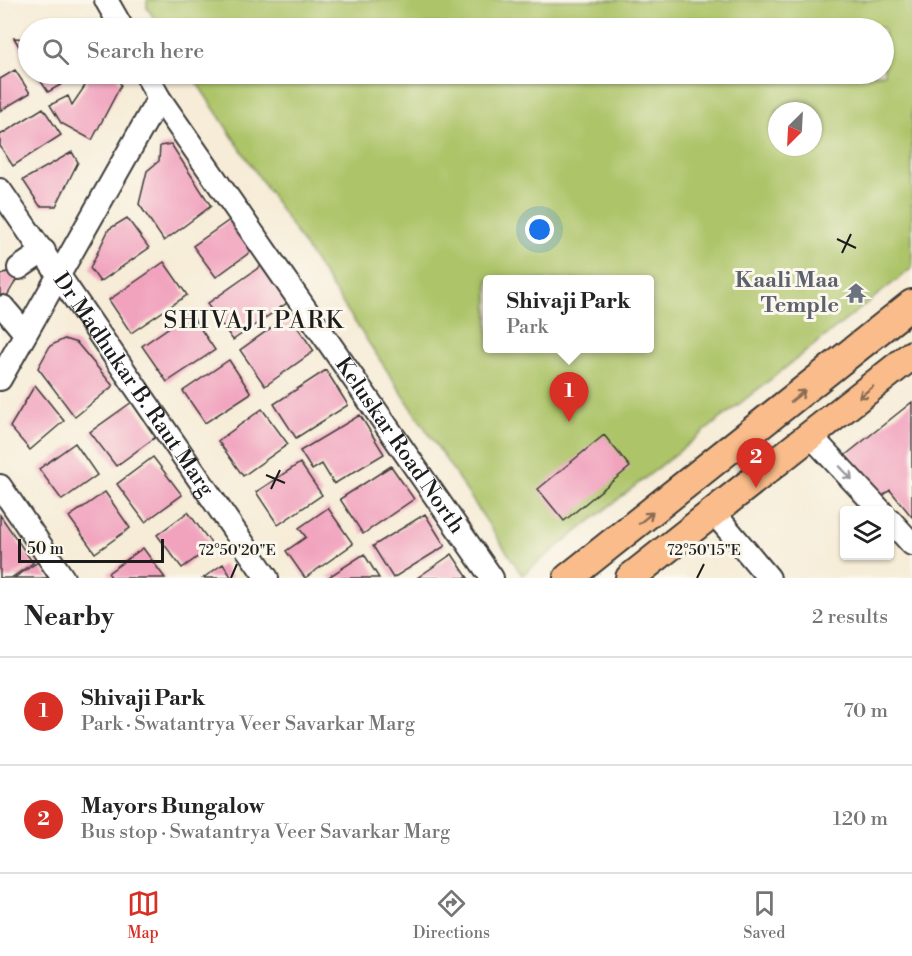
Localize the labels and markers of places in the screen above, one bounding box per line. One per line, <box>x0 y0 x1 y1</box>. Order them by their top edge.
place label: Kaali Maa Temple <box>735 267 840 319</box>
temple icon: Kaali Maa Temple <box>844 281 868 305</box>
pin: 1 <box>550 372 588 422</box>
pin: 2 <box>736 438 776 488</box>

